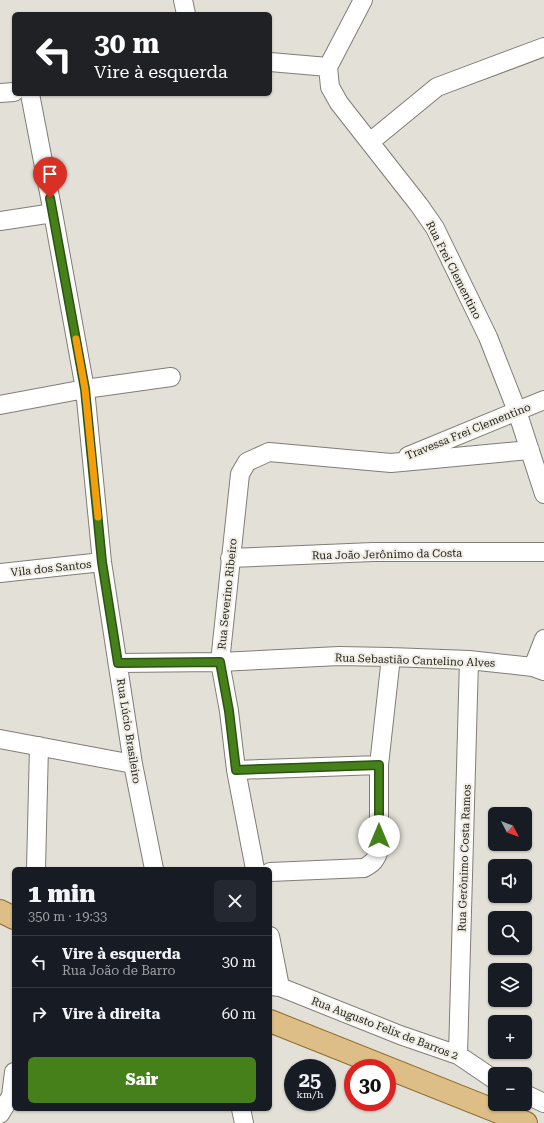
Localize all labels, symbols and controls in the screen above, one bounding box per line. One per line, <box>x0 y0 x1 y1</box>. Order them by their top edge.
text: 30 m <box>94 27 159 60</box>
icon: left <box>28 28 80 80</box>
text: Vire à esquerda <box>94 61 228 82</box>
pin <box>33 157 67 198</box>
icon: arrive <box>39 163 61 185</box>
street label: Rua Frei Clementino <box>423 219 484 322</box>
street label: Travessa Frei Clementino <box>404 400 533 463</box>
street label: Rua Severino Ribeiro <box>215 538 240 650</box>
street label: Rua João Jerônimo da Costa <box>312 547 462 562</box>
street label: Vila dos Santos <box>10 558 92 579</box>
street label: Rua Sebastião Cantelino Alves <box>335 651 495 670</box>
street label: Rua Lúcio Brasileiro <box>114 677 143 785</box>
street label: Rua Gerônimo Costa Ramos <box>455 784 474 932</box>
north arrow <box>488 807 532 851</box>
map controls <box>488 807 532 1111</box>
position arrow <box>358 815 400 857</box>
button: sound <box>488 859 532 903</box>
text: 1 min <box>28 880 95 908</box>
button: close <box>214 880 256 922</box>
text: 350 m · 19:33 <box>28 909 107 924</box>
button: search <box>488 911 532 955</box>
text: Vire à esquerda <box>62 945 181 963</box>
icon: left <box>28 951 50 973</box>
text: 30 m <box>222 953 256 971</box>
text: Rua João de Barro <box>62 963 175 978</box>
button: layers <box>488 963 532 1007</box>
street label: Rua Augusto Felix de Barros 2 <box>309 994 460 1063</box>
icon: right <box>28 1003 50 1025</box>
text: Vire à direita <box>62 1005 160 1023</box>
text: 60 m <box>222 1005 256 1023</box>
button: + <box>488 1015 532 1059</box>
button: Sair <box>28 1057 256 1103</box>
speed limit sign: 30 <box>344 1059 396 1111</box>
button: − <box>488 1067 532 1111</box>
text: 25 <box>299 1068 321 1092</box>
text: km/h <box>297 1089 323 1100</box>

